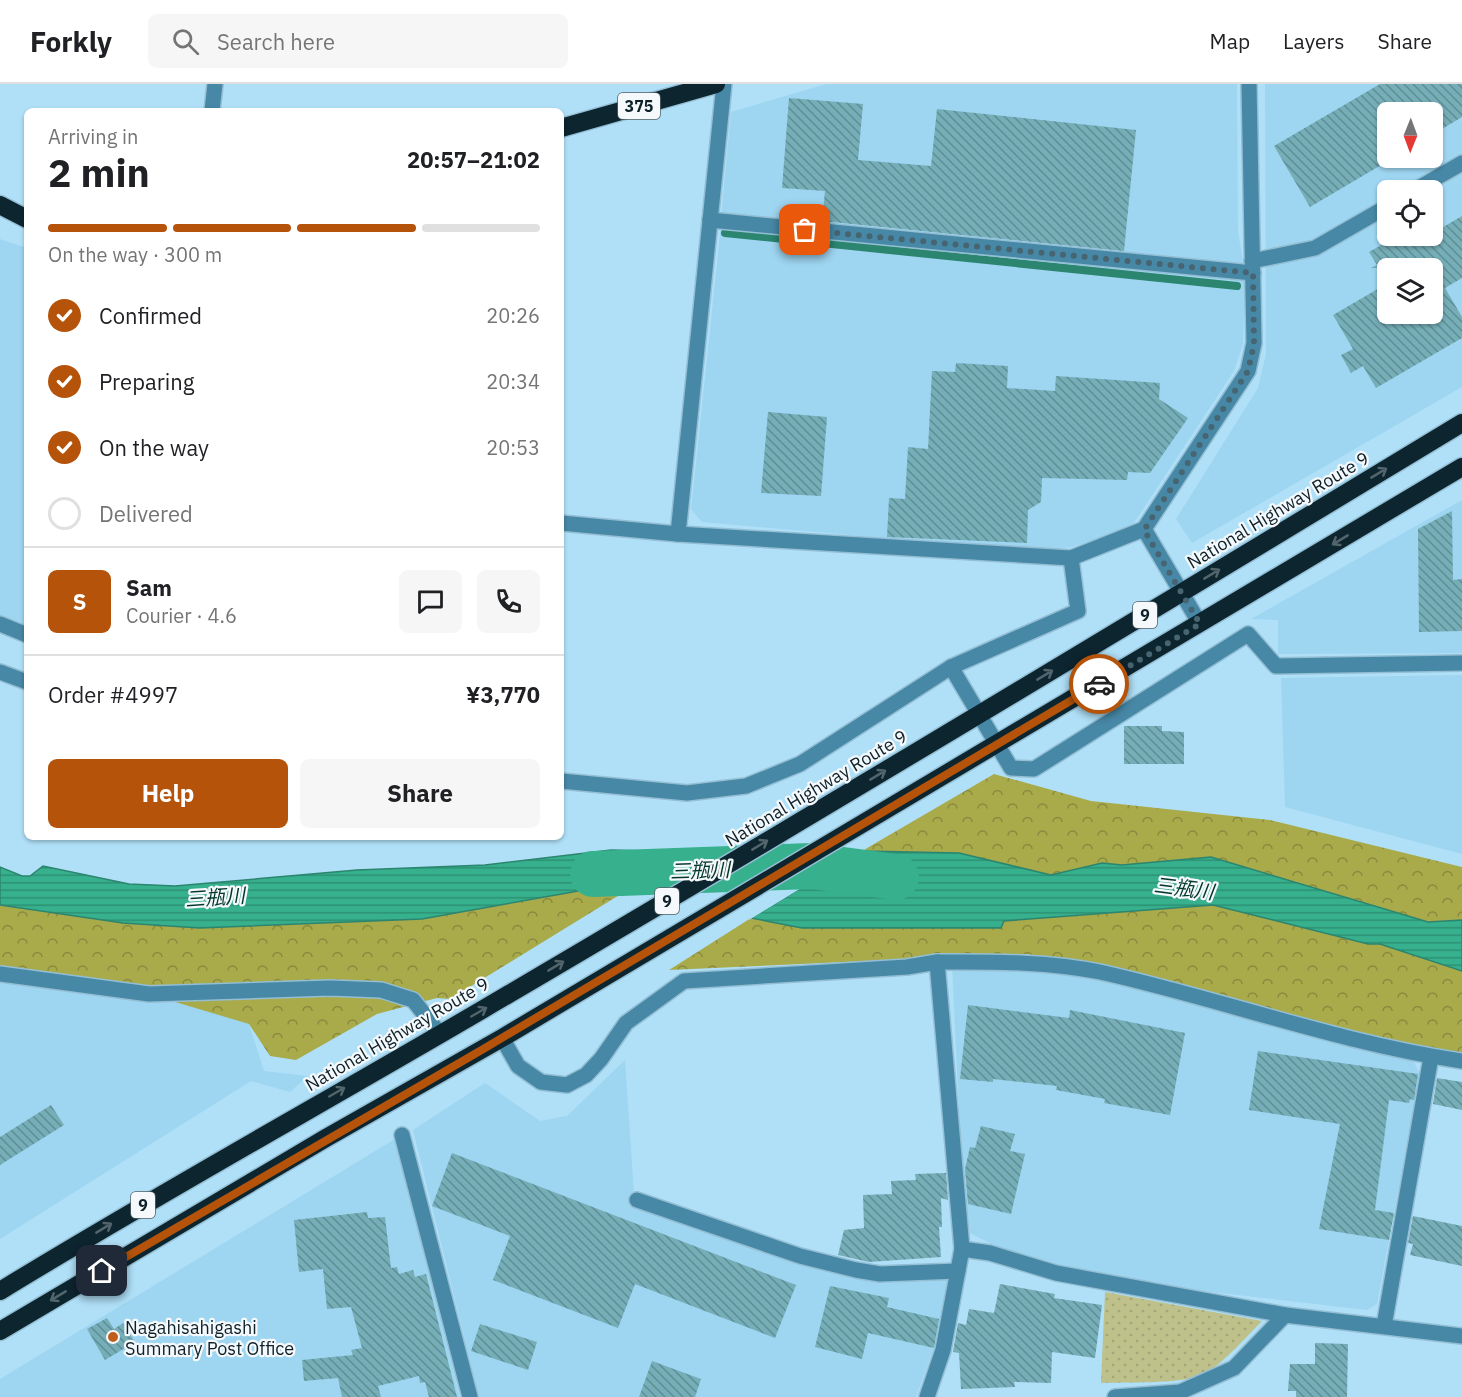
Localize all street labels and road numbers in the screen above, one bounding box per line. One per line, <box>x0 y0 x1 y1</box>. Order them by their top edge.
road number: 375 <box>618 93 660 119</box>
street label: National Highway Route 9 <box>1183 447 1373 573</box>
road number: 9 <box>1133 602 1157 628</box>
street label: National Highway Route 9 <box>721 725 911 851</box>
road number: 9 <box>655 888 679 914</box>
street label: National Highway Route 9 <box>301 972 493 1096</box>
road number: 9 <box>131 1192 155 1218</box>

